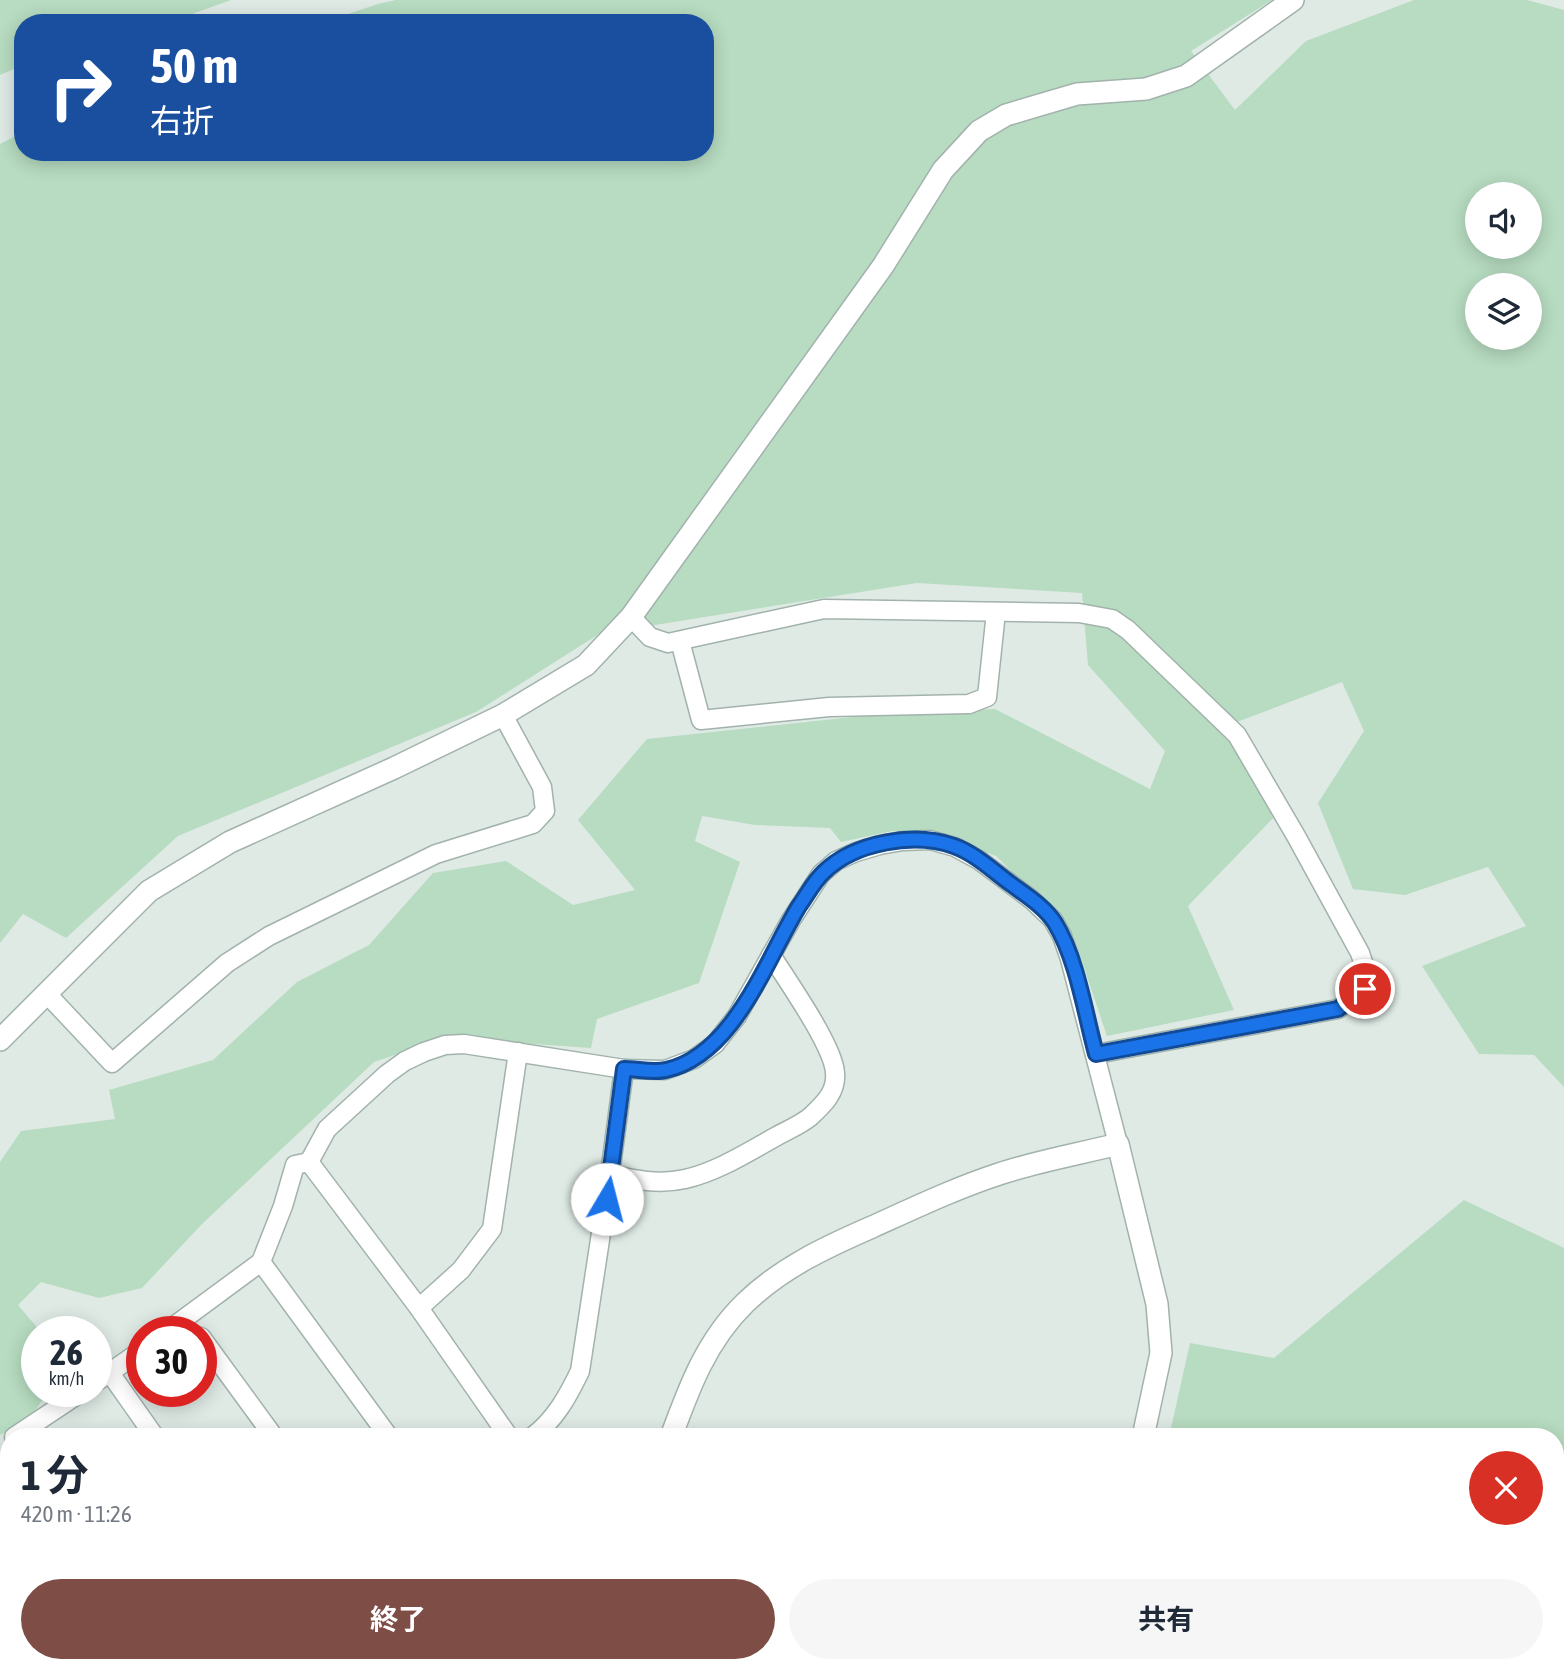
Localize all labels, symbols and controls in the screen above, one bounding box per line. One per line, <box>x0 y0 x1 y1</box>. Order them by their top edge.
text: 50 m <box>150 37 238 93</box>
icon: right <box>35 42 126 133</box>
text: 右折 <box>150 102 214 139</box>
map controls <box>1465 182 1542 350</box>
button: sound <box>1465 182 1542 259</box>
button: layers <box>1465 273 1542 350</box>
pin <box>1335 959 1395 1019</box>
icon: arrive <box>1346 970 1384 1008</box>
position arrow <box>570 1162 644 1236</box>
speed limit sign: 30 <box>126 1316 217 1407</box>
text: 26 <box>50 1332 83 1372</box>
text: km/h <box>49 1368 84 1389</box>
text: 1 分 <box>21 1451 89 1499</box>
button: close <box>1469 1451 1543 1525</box>
text: 420 m · 11:26 <box>21 1501 132 1527</box>
button: 終了 <box>21 1579 775 1659</box>
button: 共有 <box>789 1579 1543 1659</box>

